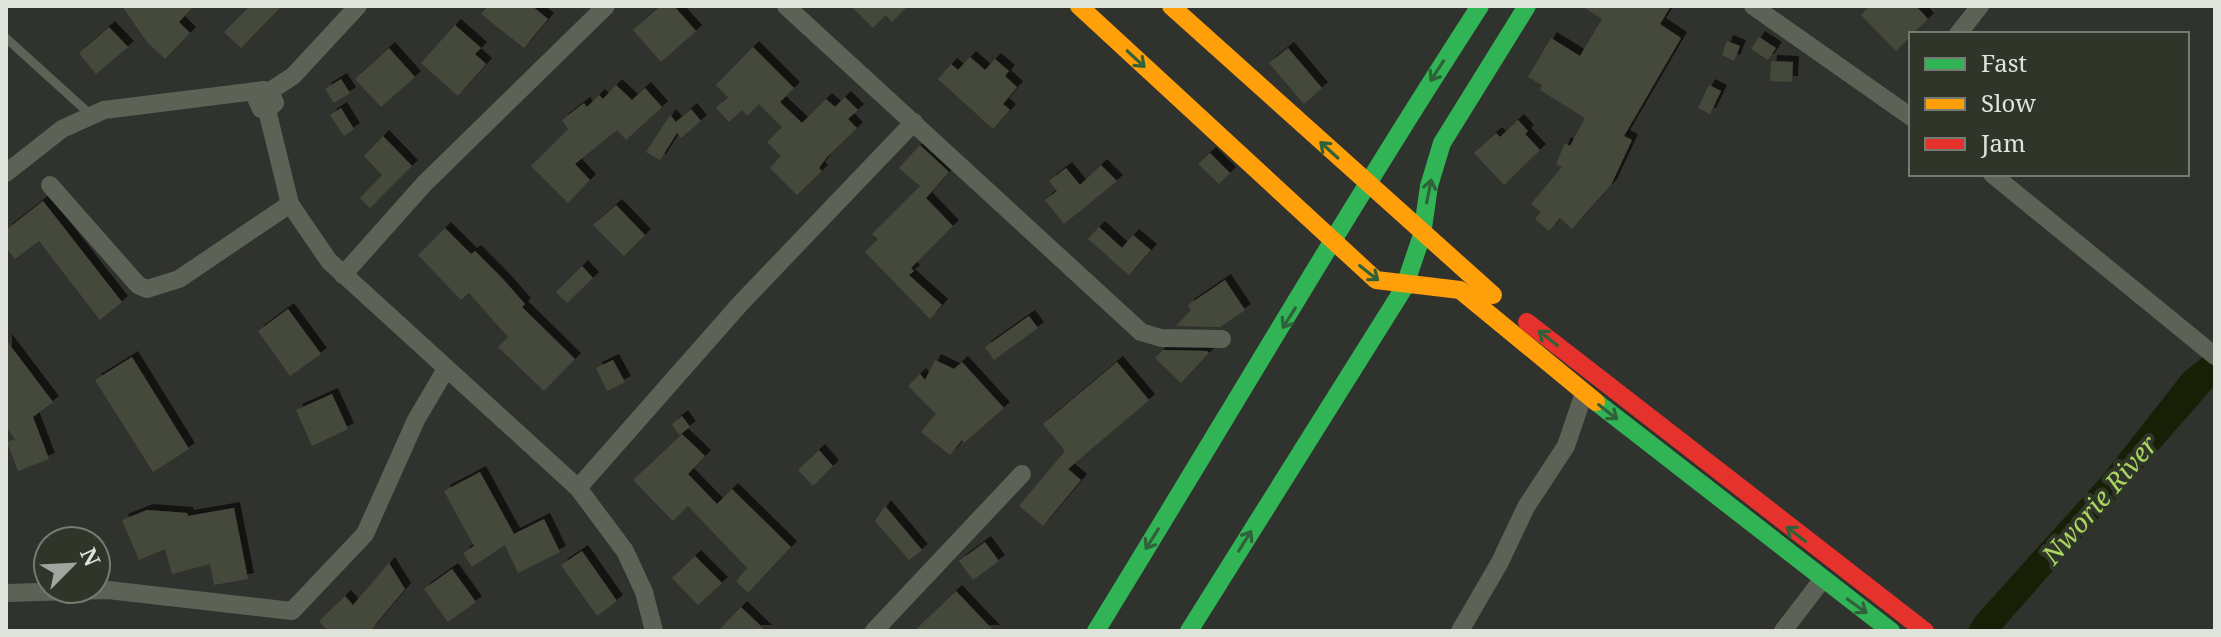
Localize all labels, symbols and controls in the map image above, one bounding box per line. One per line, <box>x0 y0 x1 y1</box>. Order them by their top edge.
legend <box>1909 32 2189 176</box>
text: Fast <box>1981 46 2027 79</box>
one-way arrow <box>1126 50 1146 69</box>
one-way arrow <box>1429 60 1445 82</box>
text: Slow <box>1981 86 2036 119</box>
text: Jam <box>1980 126 2026 159</box>
one-way arrow <box>1320 142 1340 160</box>
one-way arrow <box>1422 178 1437 204</box>
one-way arrow <box>1358 264 1379 281</box>
one-way arrow <box>1280 306 1296 329</box>
one-way arrow <box>1538 329 1559 347</box>
one-way arrow <box>1597 403 1618 421</box>
water label: Nworie River <box>2033 427 2166 572</box>
north arrow <box>32 525 112 605</box>
one-way arrow <box>1786 525 1807 542</box>
one-way arrow <box>1144 527 1160 550</box>
one-way arrow <box>1237 530 1253 553</box>
text: N <box>74 542 108 570</box>
one-way arrow <box>1846 598 1868 614</box>

